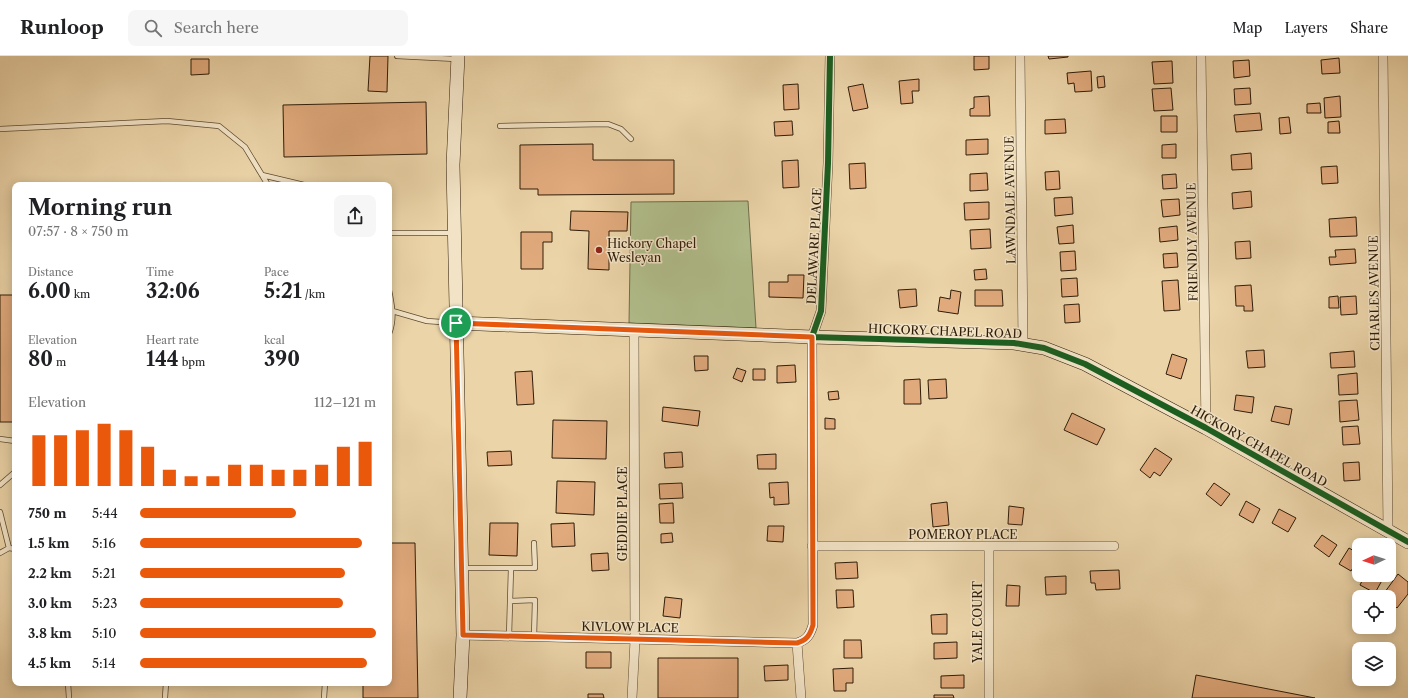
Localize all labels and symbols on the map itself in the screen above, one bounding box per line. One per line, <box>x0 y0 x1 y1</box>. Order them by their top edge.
street label: LAWNDALE AVENUE <box>1001 136 1019 264</box>
street label: FRIENDLY AVENUE <box>1183 183 1201 301</box>
street label: DELAWARE PLACE <box>803 187 825 305</box>
street label: CHARLES AVENUE <box>1365 235 1383 351</box>
place label: Hickory Chapel Wesleyan <box>606 236 697 265</box>
marker: Hickory Chapel Wesleyan <box>594 245 604 255</box>
pin <box>439 306 473 340</box>
street label: HICKORY CHAPEL ROAD <box>868 321 1023 341</box>
street label: HICKORY CHAPEL ROAD <box>1188 402 1330 490</box>
street label: GEDDIE PLACE <box>615 467 630 561</box>
street label: POMEROY PLACE <box>908 527 1018 542</box>
north arrow <box>1352 538 1396 582</box>
street label: YALE COURT <box>970 581 985 664</box>
street label: KIVLOW PLACE <box>581 619 679 635</box>

